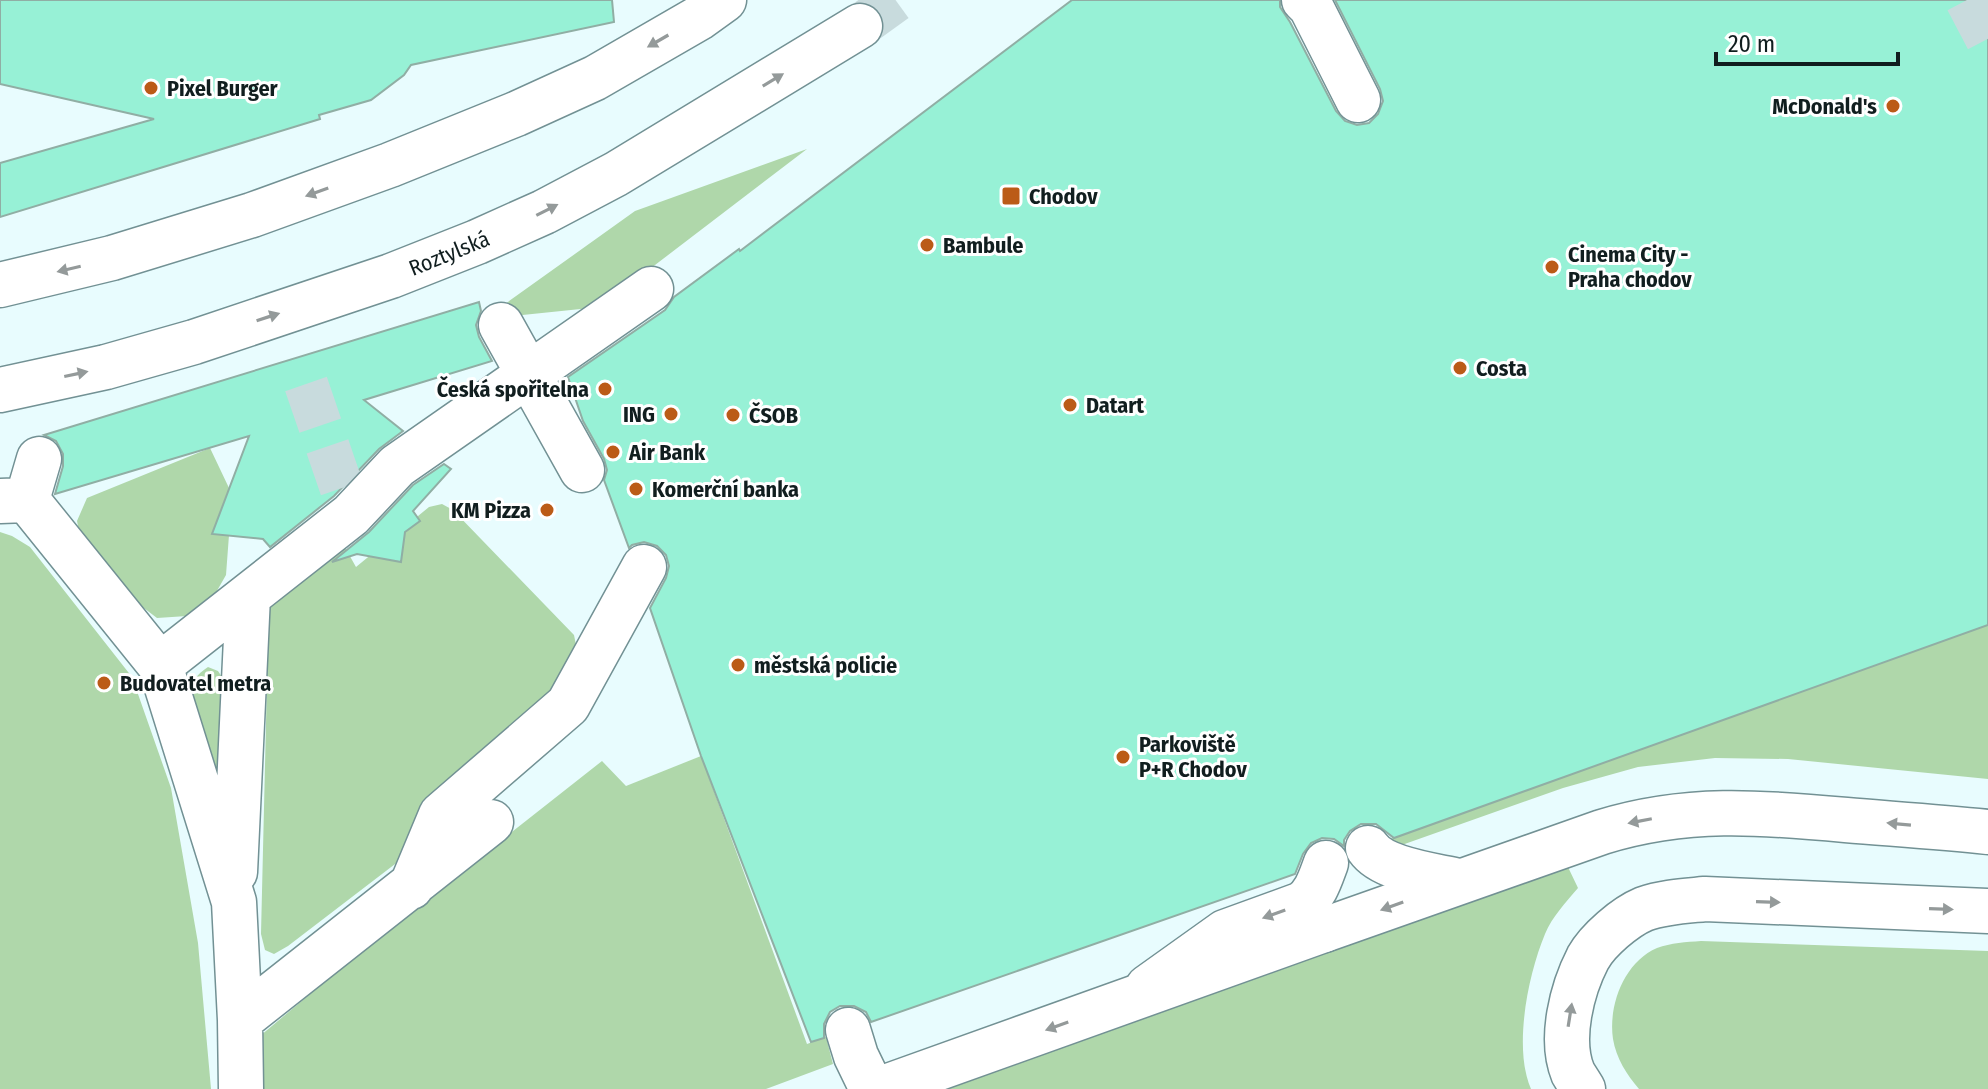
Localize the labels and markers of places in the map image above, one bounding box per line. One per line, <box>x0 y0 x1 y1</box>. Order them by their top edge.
place label: Pixel Burger <box>167 75 279 102</box>
marker: Pixel Burger <box>142 79 160 97</box>
place label: McDonald's <box>1772 93 1877 120</box>
marker: McDonald's <box>1884 97 1902 115</box>
place label: Chodov <box>1029 183 1098 210</box>
marker: Chodov <box>1000 185 1022 207</box>
place label: Bambule <box>943 232 1023 259</box>
marker: Bambule <box>918 236 936 254</box>
place label: Cinema City - Praha chodov <box>1568 241 1692 293</box>
marker: Cinema City - Praha chodov <box>1543 258 1561 276</box>
place label: Costa <box>1476 355 1527 382</box>
marker: Costa <box>1451 359 1469 377</box>
place label: Česká spořitelna <box>437 375 589 403</box>
marker: Česká spořitelna <box>596 380 614 398</box>
place label: Datart <box>1086 392 1144 419</box>
marker: Datart <box>1061 396 1079 414</box>
place label: ING <box>623 401 655 428</box>
place label: ČSOB <box>749 401 798 429</box>
marker: ING <box>662 405 680 423</box>
marker: ČSOB <box>724 406 742 424</box>
place label: Air Bank <box>628 439 706 466</box>
marker: Air Bank <box>604 443 622 461</box>
place label: Komerční banka <box>652 476 799 503</box>
marker: Komerční banka <box>627 480 645 498</box>
place label: KM Pizza <box>451 497 531 524</box>
marker: KM Pizza <box>538 501 556 519</box>
place label: městská policie <box>754 652 897 679</box>
marker: městská policie <box>729 656 747 674</box>
place label: Budovatel metra <box>120 670 271 697</box>
marker: Budovatel metra <box>95 674 113 692</box>
place label: Parkoviště P+R Chodov <box>1139 731 1247 783</box>
marker: Parkoviště P+R Chodov <box>1114 748 1132 766</box>

